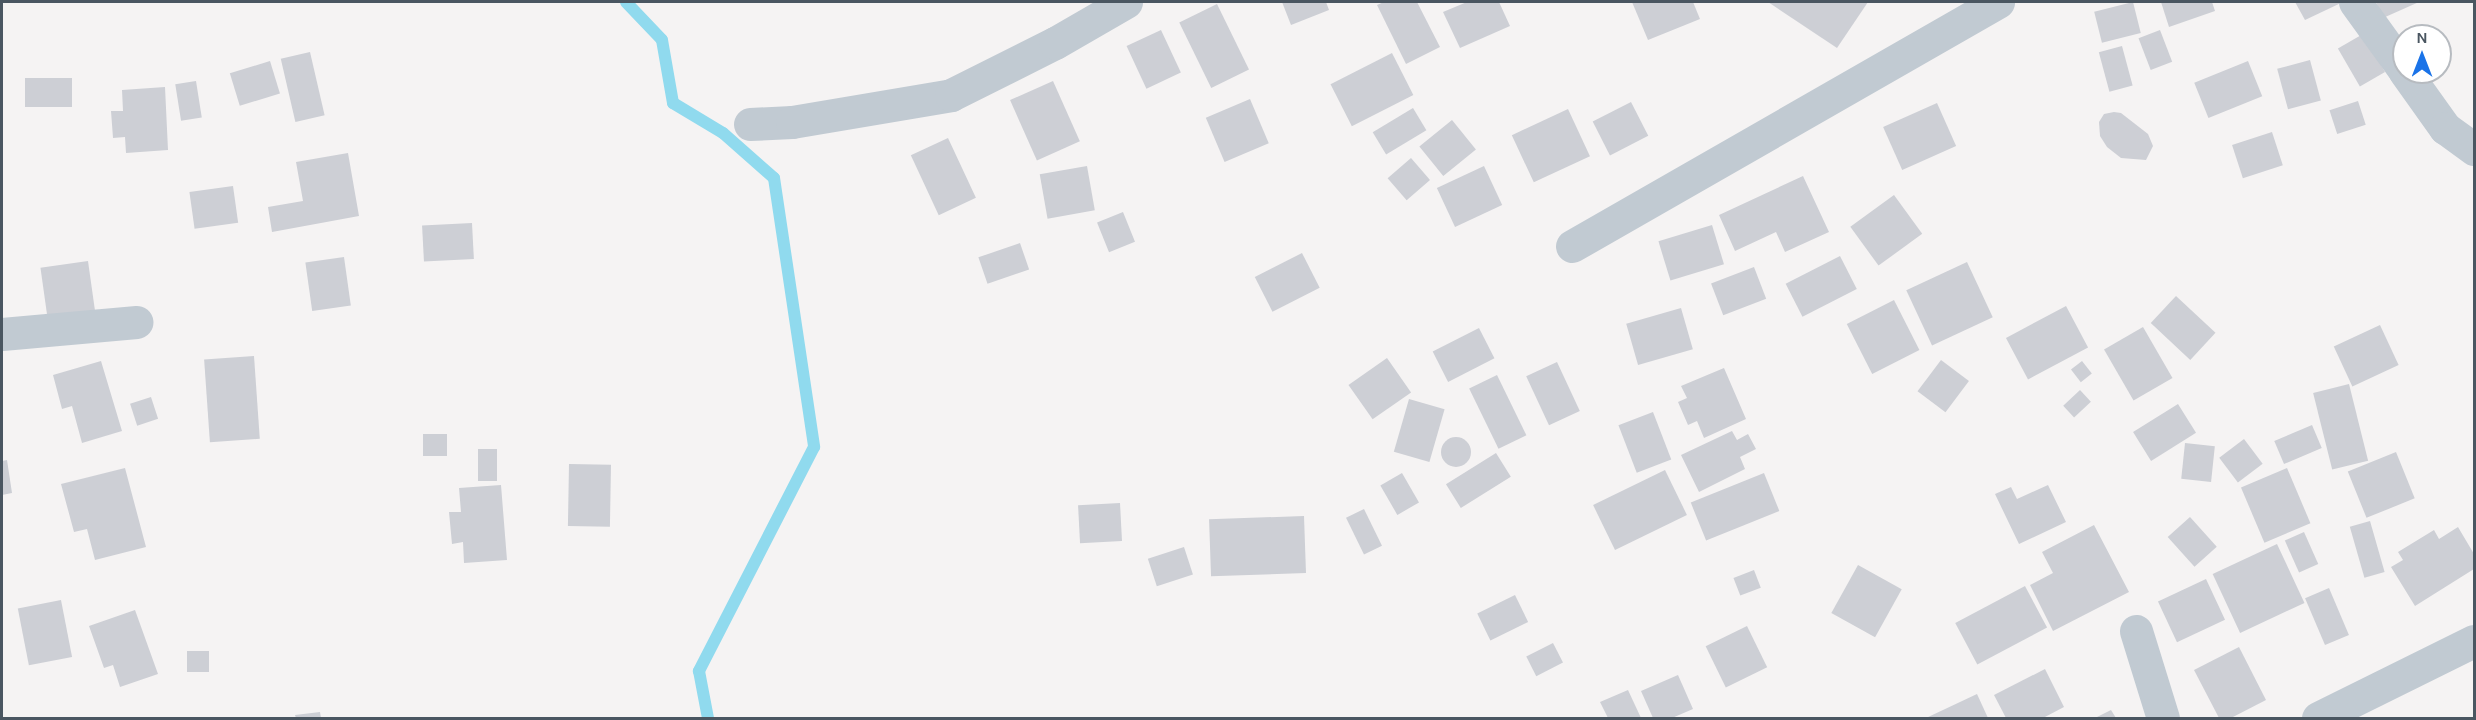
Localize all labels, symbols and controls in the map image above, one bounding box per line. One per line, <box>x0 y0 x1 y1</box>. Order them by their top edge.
north arrow <box>2392 24 2452 84</box>
text: N <box>2416 28 2428 47</box>

